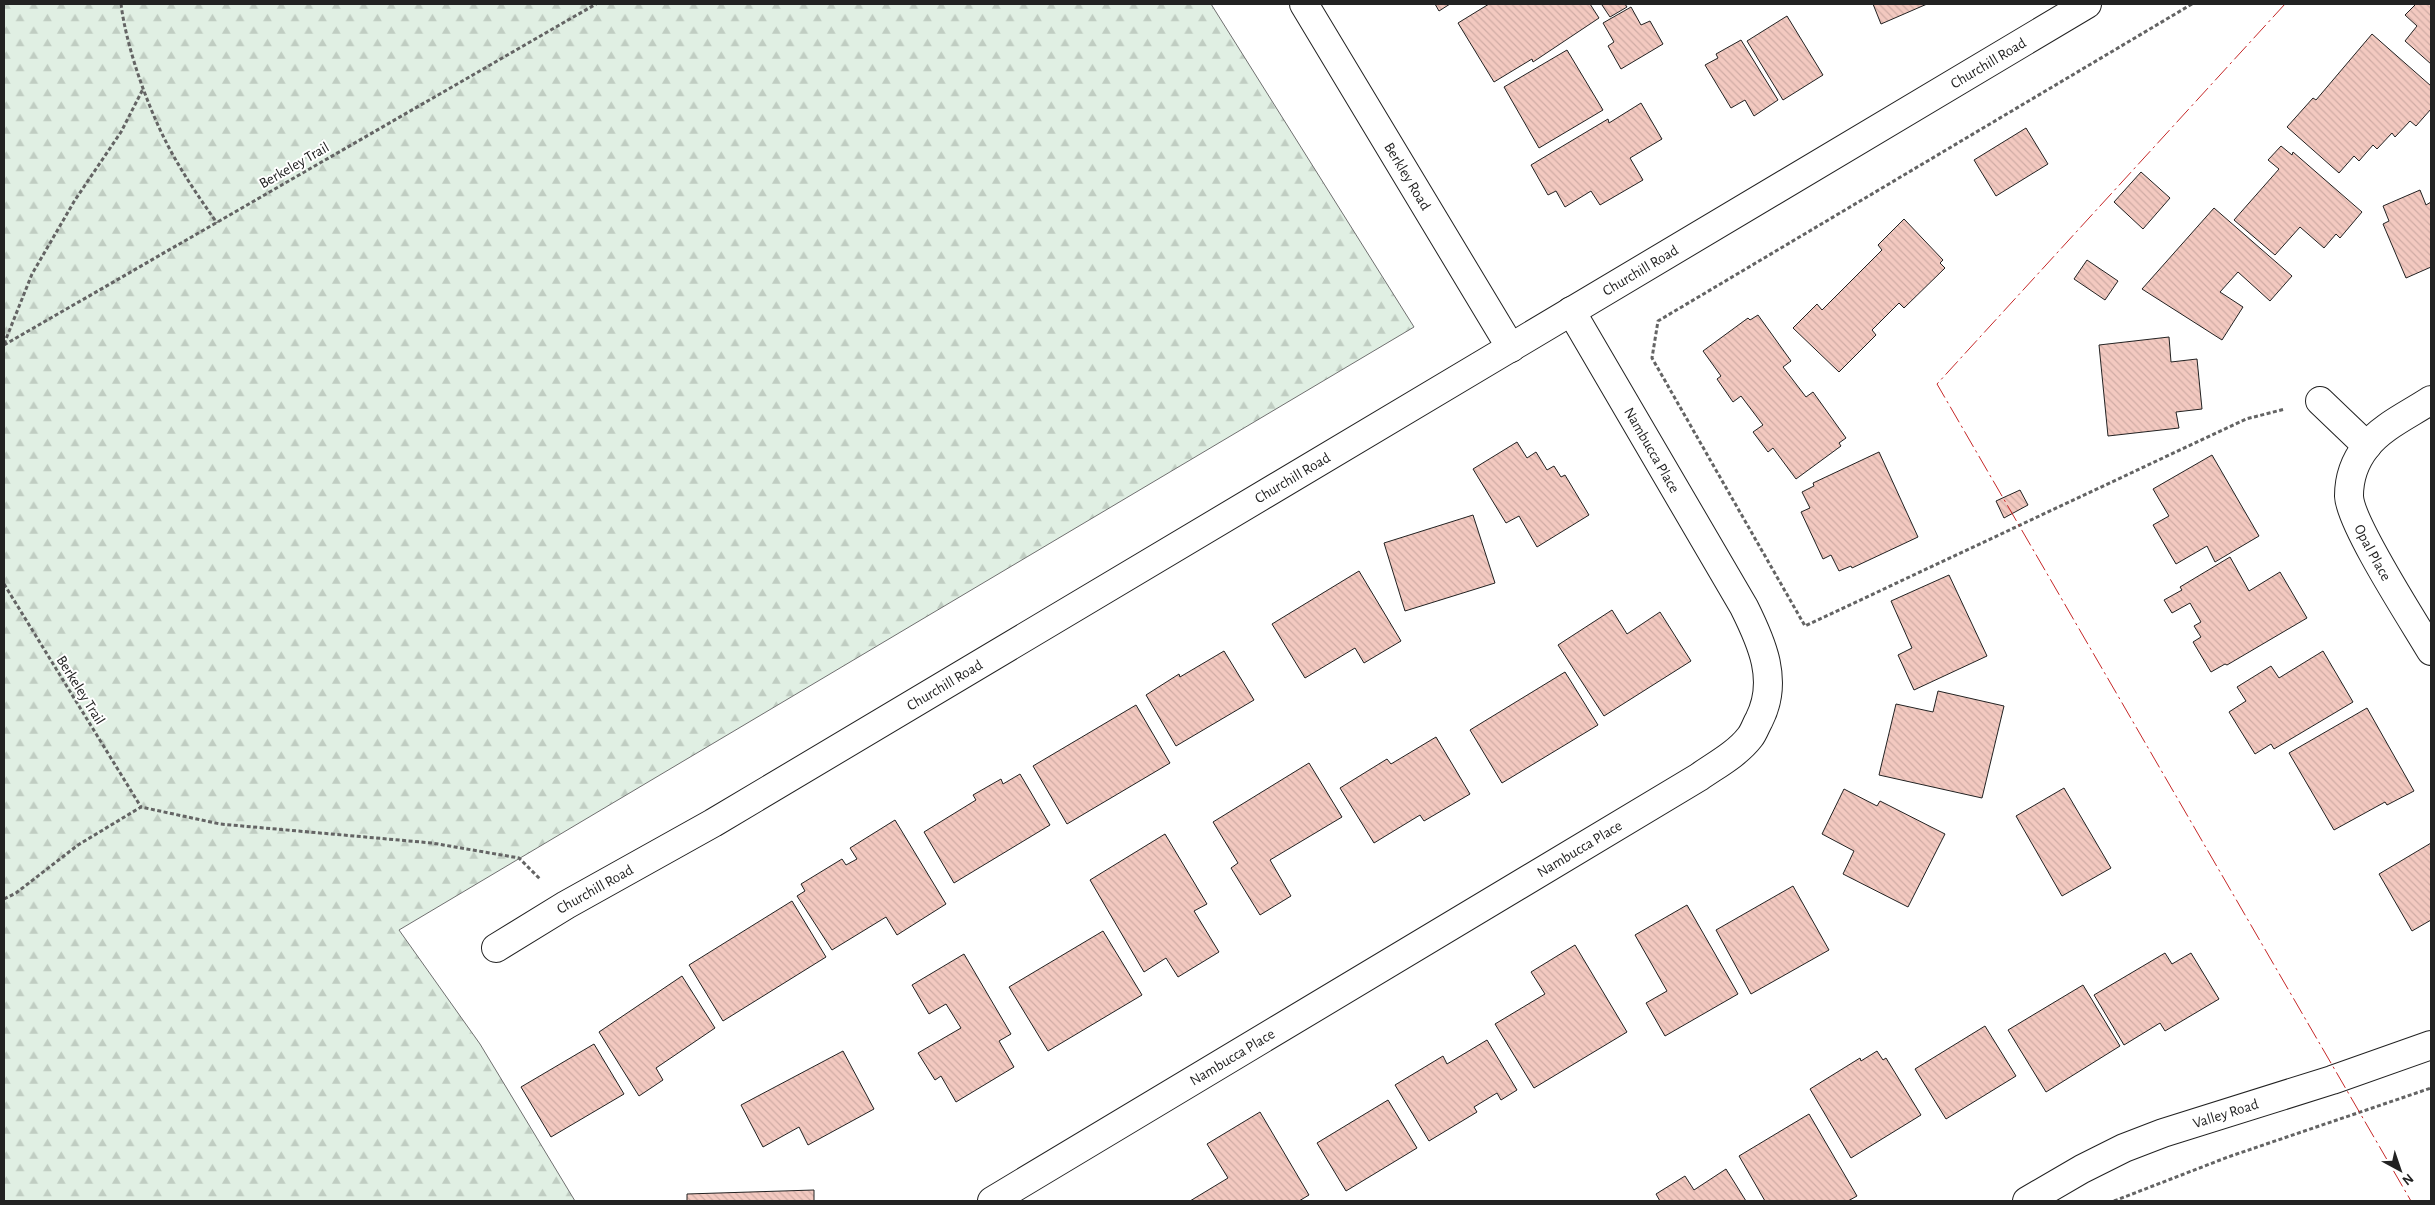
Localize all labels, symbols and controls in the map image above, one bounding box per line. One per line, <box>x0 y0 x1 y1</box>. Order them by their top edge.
street label: Churchill Road <box>1948 35 2029 92</box>
street label: Berkeley Trail <box>257 139 332 191</box>
street label: Berkley Road <box>1381 140 1433 213</box>
street label: Churchill Road <box>1600 242 1681 299</box>
street label: Nambucca Place <box>1621 405 1682 496</box>
street label: Churchill Road <box>1252 450 1333 506</box>
street label: Opal Place <box>2351 522 2394 583</box>
street label: Berkeley Trail <box>54 653 108 727</box>
street label: Churchill Road <box>904 657 985 714</box>
street label: Nambucca Place <box>1535 818 1625 880</box>
street label: Churchill Road <box>554 862 636 917</box>
street label: Nambucca Place <box>1187 1026 1278 1089</box>
street label: Valley Road <box>2191 1096 2261 1131</box>
north arrow <box>2375 1145 2425 1195</box>
text: N <box>2399 1171 2416 1188</box>

